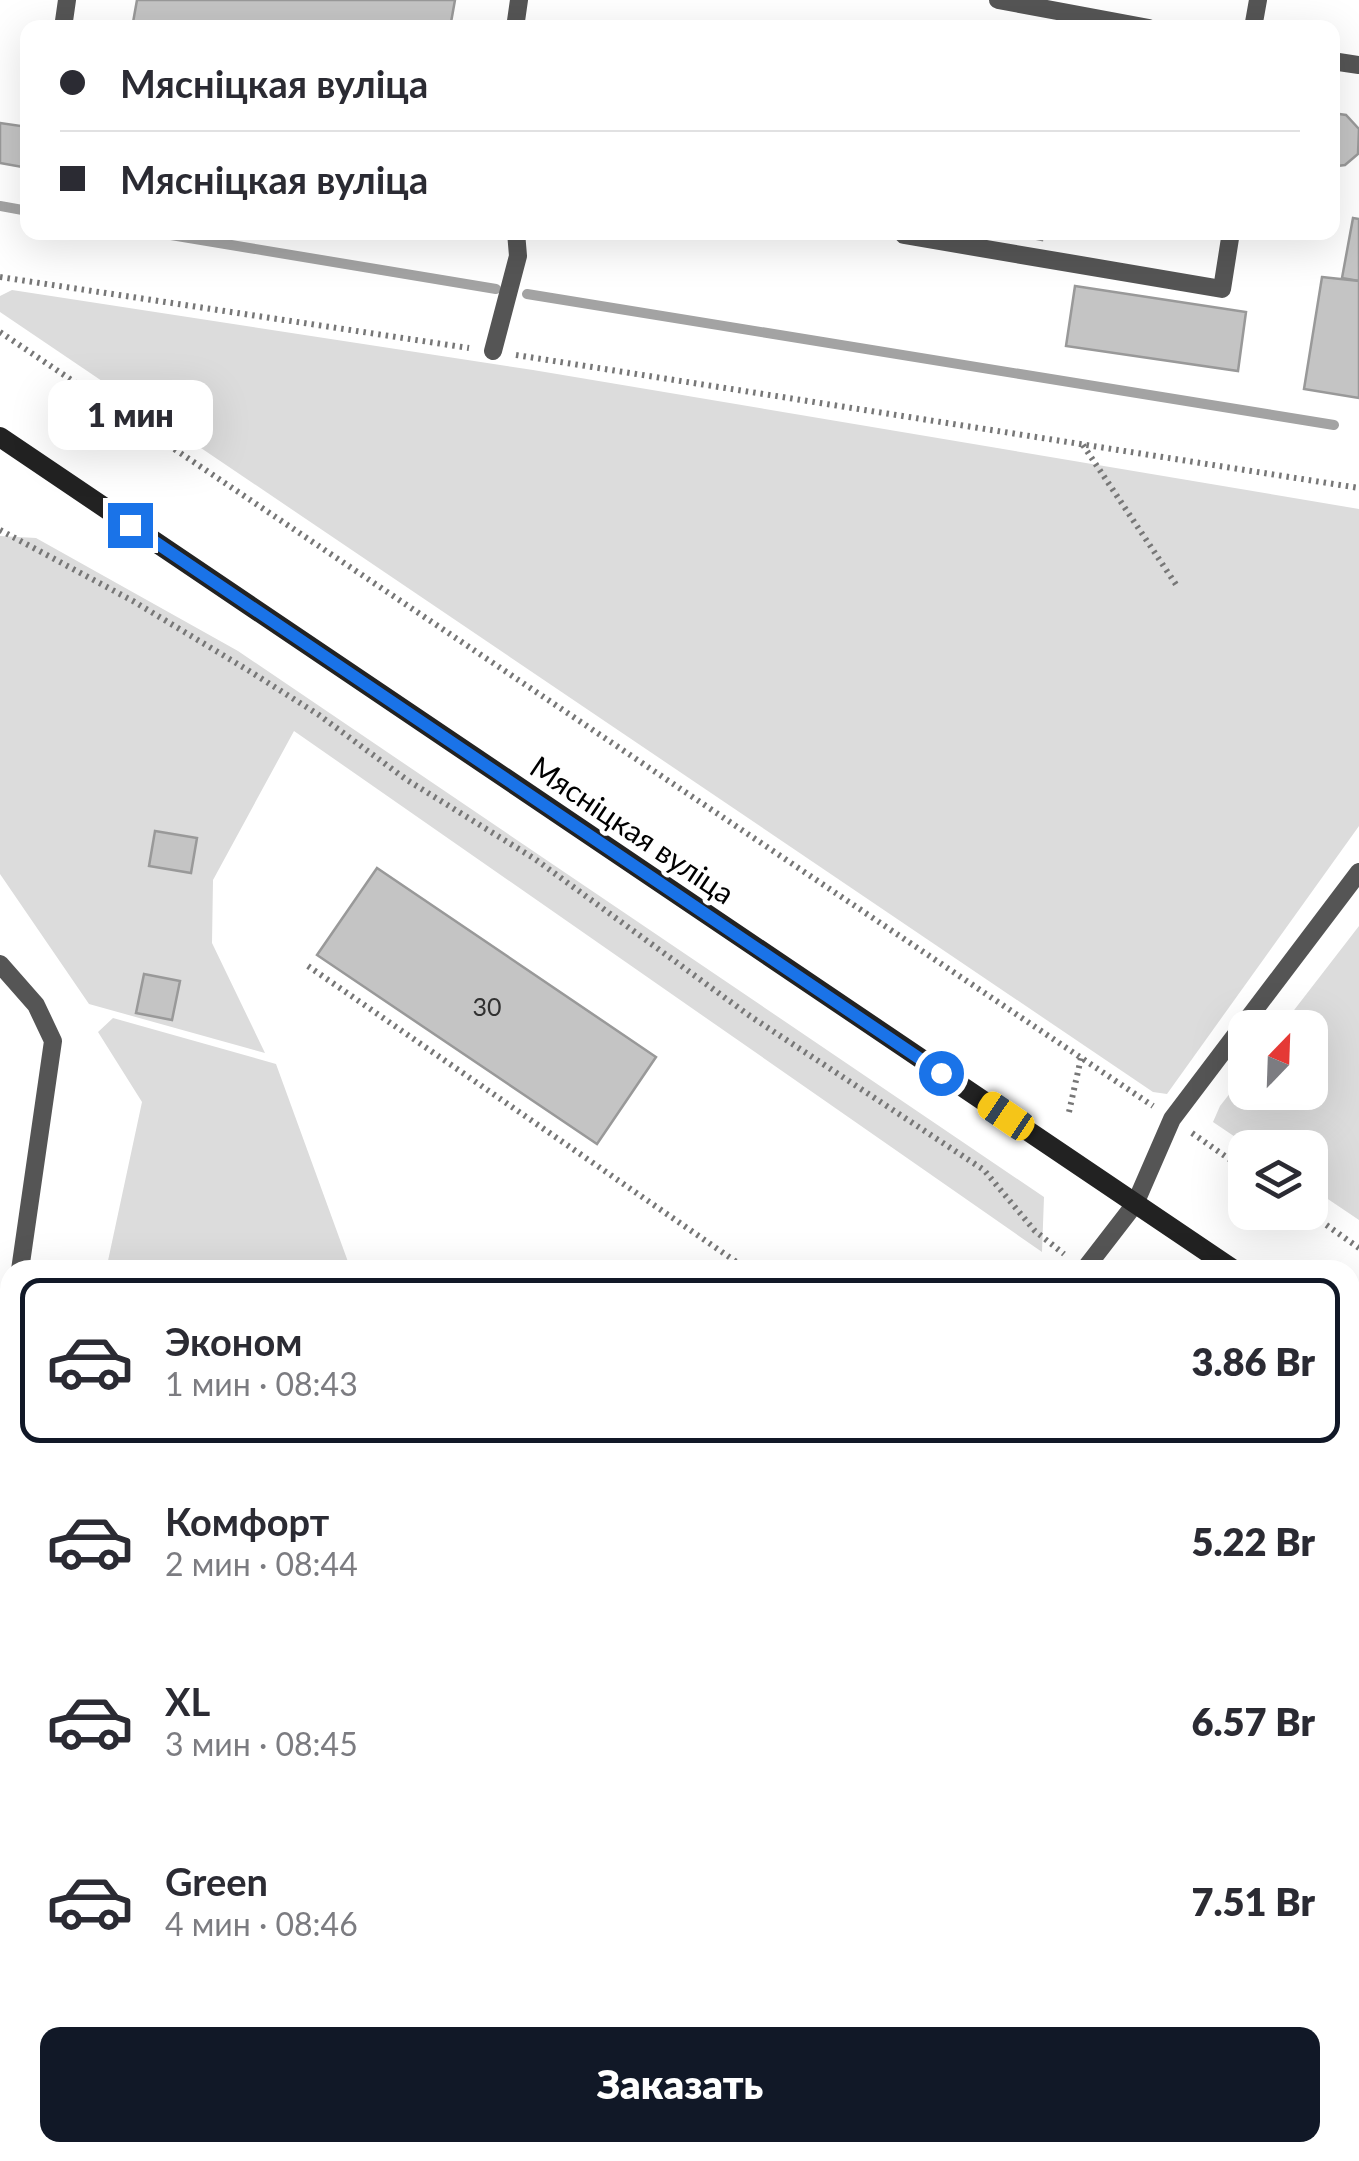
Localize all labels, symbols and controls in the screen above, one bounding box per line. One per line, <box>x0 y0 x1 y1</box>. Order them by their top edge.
text: Мясніцкая вуліца <box>120 60 428 106</box>
text: Мясніцкая вуліца <box>120 156 428 202</box>
callout: 1 мин <box>48 380 212 450</box>
text: 1 мин <box>87 395 174 434</box>
route end <box>108 503 153 548</box>
street label: Мясніцкая вуліца <box>524 748 742 910</box>
house number: 30 <box>472 991 502 1021</box>
north arrow <box>1228 1010 1328 1110</box>
map controls <box>1228 1010 1328 1230</box>
route start <box>919 1051 964 1096</box>
car <box>973 1087 1039 1145</box>
button: layers <box>1228 1130 1328 1230</box>
icon: car <box>45 1316 135 1406</box>
text: Эконом <box>165 1318 303 1364</box>
text: 3.86 Br <box>1191 1338 1315 1384</box>
text: 1 мин · 08:43 <box>165 1364 358 1403</box>
icon: car <box>45 1496 135 1586</box>
text: Комфорт <box>165 1498 329 1544</box>
text: 5.22 Br <box>1191 1518 1315 1564</box>
text: 2 мин · 08:44 <box>165 1544 358 1583</box>
icon: car <box>45 1676 135 1766</box>
text: XL <box>165 1678 210 1724</box>
text: 6.57 Br <box>1191 1698 1315 1744</box>
text: 3 мин · 08:45 <box>165 1724 358 1763</box>
icon: car <box>45 1856 135 1946</box>
text: Green <box>165 1858 268 1904</box>
text: 7.51 Br <box>1191 1878 1315 1924</box>
text: 4 мин · 08:46 <box>165 1904 358 1943</box>
button: Заказать <box>40 2027 1320 2142</box>

